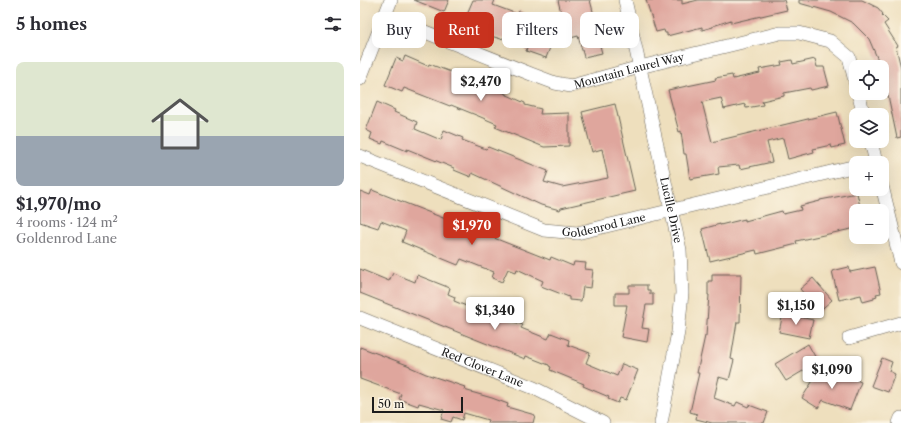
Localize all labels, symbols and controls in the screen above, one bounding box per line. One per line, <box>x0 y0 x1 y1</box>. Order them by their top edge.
chip: Buy <box>372 12 426 48</box>
chip: Rent <box>434 12 494 48</box>
chip: Filters <box>502 12 572 48</box>
chip: New <box>580 12 639 48</box>
icon: filters <box>322 13 344 35</box>
text: 5 homes <box>16 14 87 34</box>
street label: Mountain Laurel Way <box>572 49 686 92</box>
map controls <box>849 60 889 244</box>
button: locate <box>849 60 889 100</box>
pin: $2,470 <box>448 68 514 102</box>
text: $2,470 <box>460 73 502 89</box>
icon: home <box>144 88 216 160</box>
button: layers <box>849 108 889 148</box>
button: + <box>849 156 889 196</box>
street label: Lucille Drive <box>657 176 685 244</box>
text: $1,970/mo <box>16 194 101 214</box>
button: − <box>849 204 889 244</box>
street label: Goldenrod Lane <box>561 210 647 240</box>
pin: $1,970 <box>439 212 505 246</box>
text: 4 rooms · 124 m² <box>16 214 118 230</box>
text: $1,970 <box>452 217 492 233</box>
text: Goldenrod Lane <box>16 230 117 246</box>
pin: $1,150 <box>763 292 829 326</box>
pin: $1,340 <box>462 297 528 331</box>
text: $1,150 <box>777 297 815 313</box>
text: $1,340 <box>475 302 515 318</box>
street label: Red Clover Lane <box>439 344 526 390</box>
pin: $1,090 <box>799 356 865 390</box>
text: $1,090 <box>812 361 852 377</box>
scale bar <box>372 395 463 414</box>
text: 50 m <box>378 397 404 411</box>

